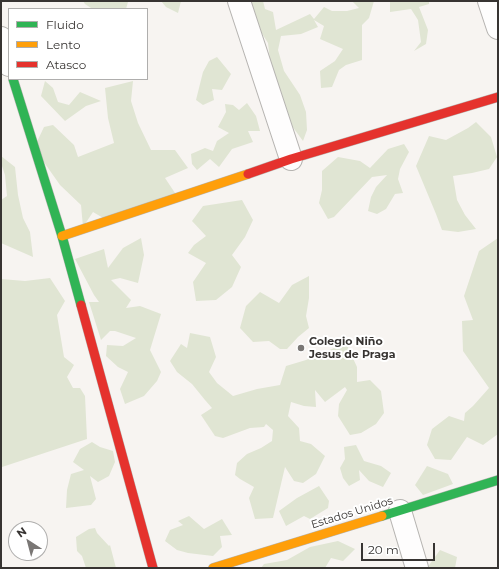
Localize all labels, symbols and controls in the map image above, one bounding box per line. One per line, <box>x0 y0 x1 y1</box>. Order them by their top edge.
legend <box>8 8 148 80</box>
text: Fluido <box>46 17 84 32</box>
text: Lento <box>46 37 81 52</box>
text: Atasco <box>46 57 86 72</box>
place label: Colegio Niño Jesus de Praga <box>309 335 395 361</box>
marker: Colegio Niño Jesus de Praga <box>296 343 306 353</box>
street label: Estados Unidos <box>310 494 394 532</box>
north arrow <box>8 521 48 561</box>
text: N <box>14 524 29 540</box>
scale bar <box>363 535 437 561</box>
text: 20 m <box>368 542 399 557</box>

